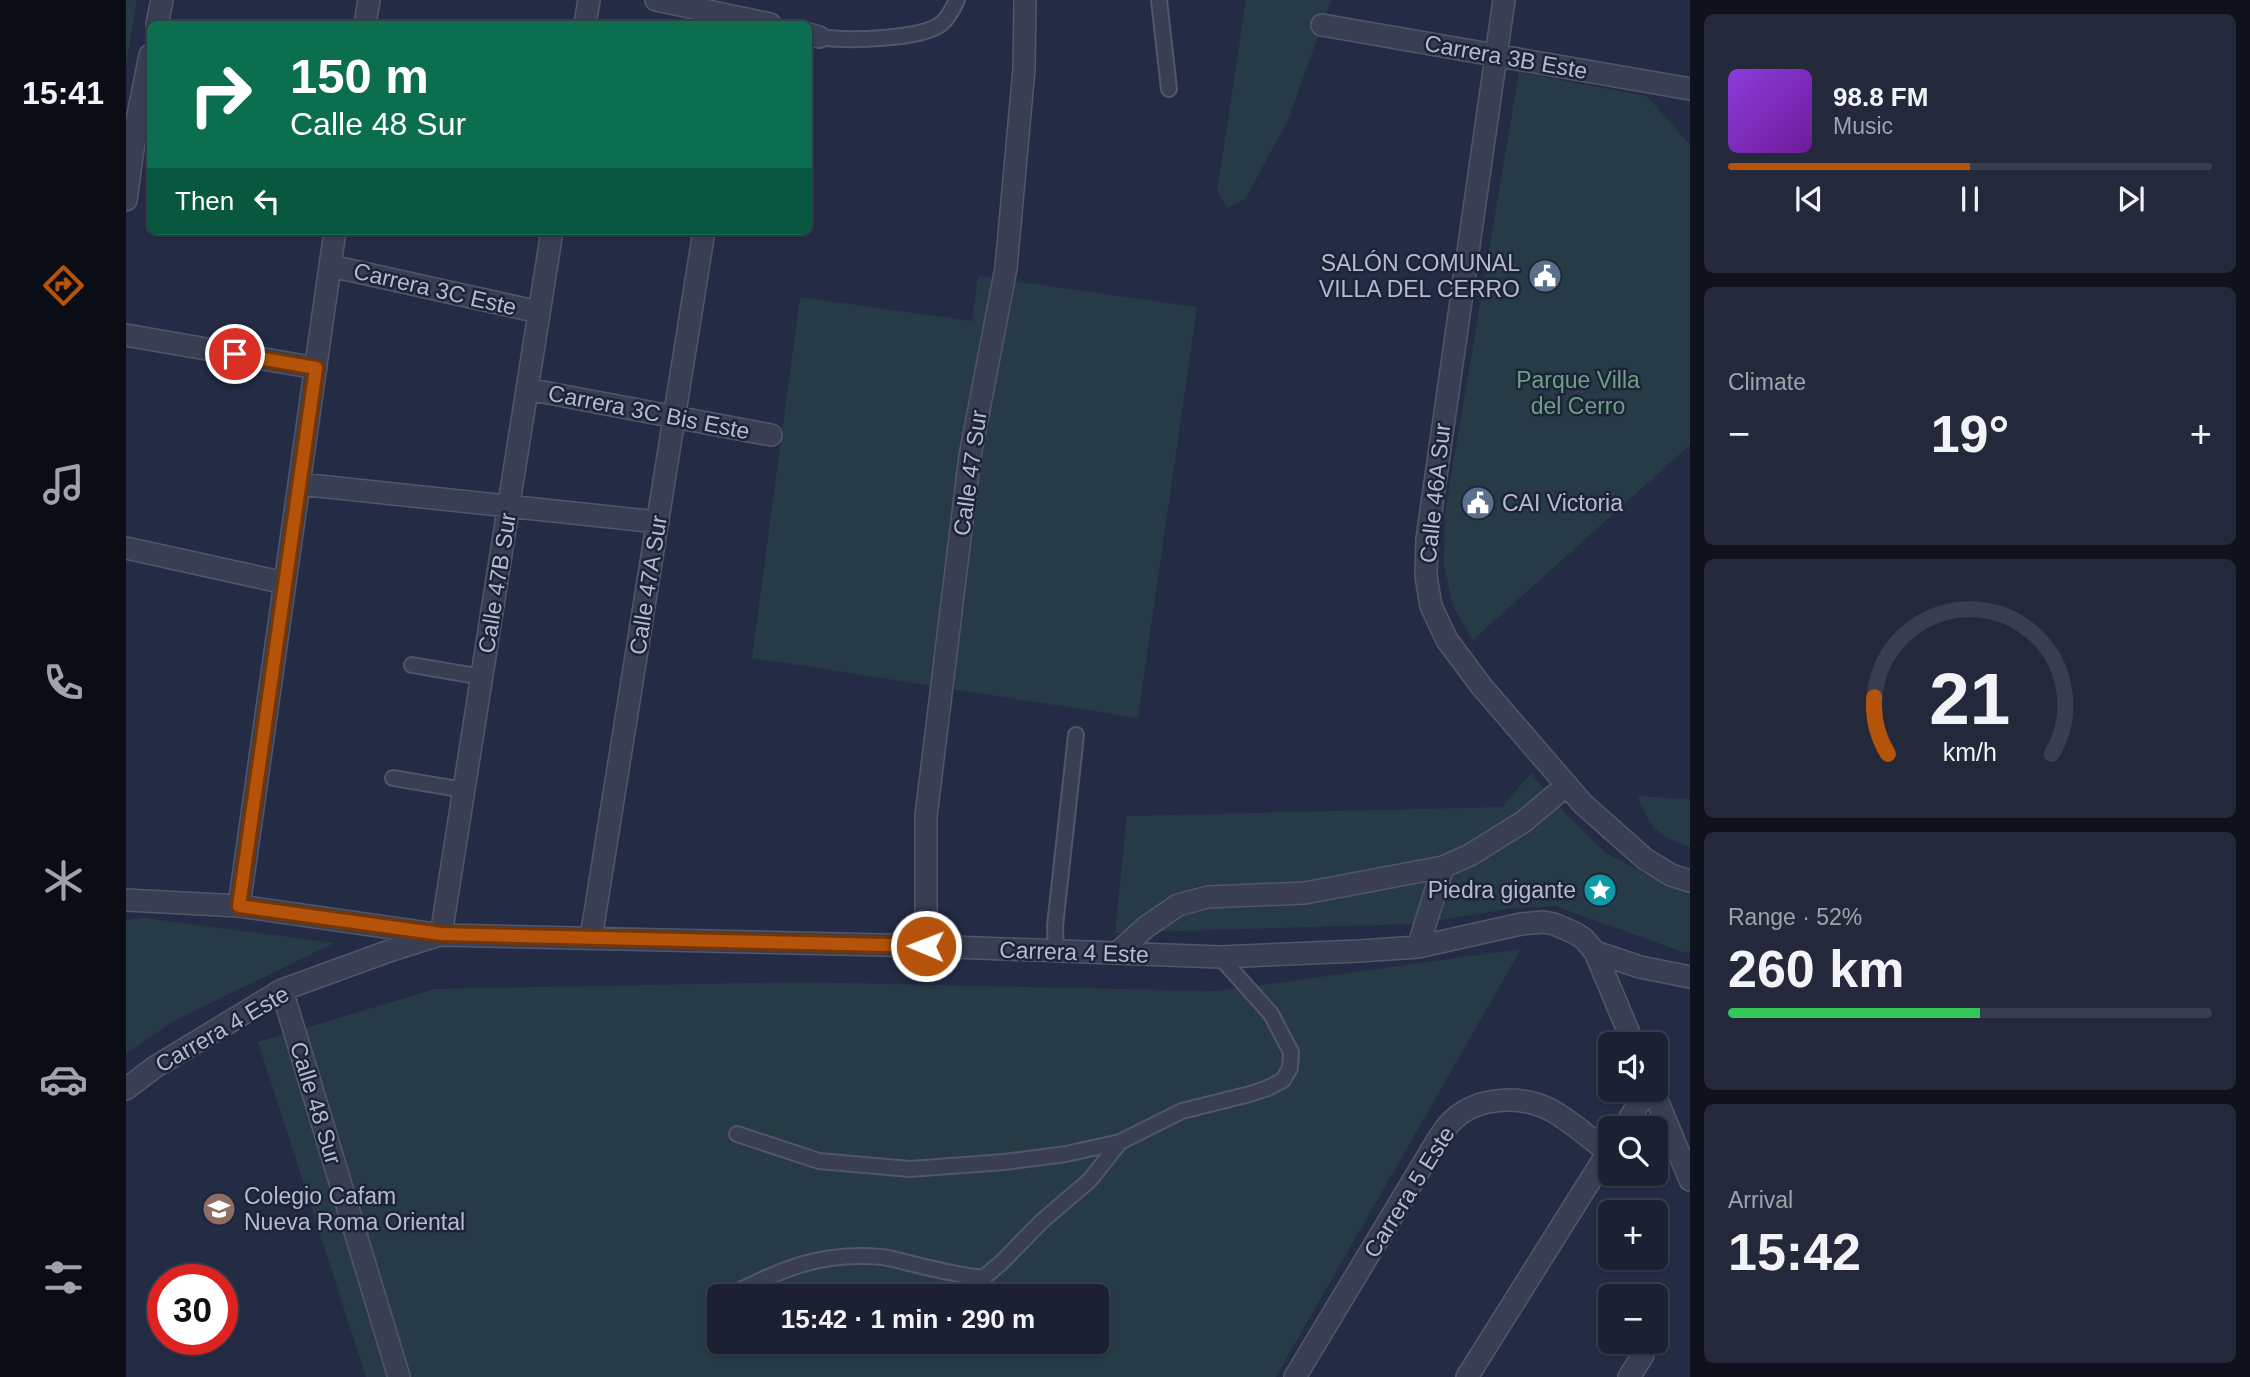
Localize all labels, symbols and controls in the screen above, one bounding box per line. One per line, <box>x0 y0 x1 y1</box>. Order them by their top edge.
street label: Carrera 3B Este <box>1423 30 1589 84</box>
icon: right <box>175 49 266 140</box>
text: 150 m <box>290 49 429 103</box>
text: 15:41 <box>22 75 104 111</box>
text: 98.8 FM <box>1833 82 1928 112</box>
text: Calle 48 Sur <box>290 106 466 142</box>
text: Music <box>1833 113 1893 139</box>
icon: previous <box>1790 180 1828 218</box>
icon: pause <box>1951 180 1989 218</box>
icon: next <box>2112 180 2150 218</box>
icon: left <box>248 182 286 220</box>
text: Then <box>175 186 234 216</box>
place label: SALÓN COMUNAL VILLA DEL CERRO <box>1319 250 1520 302</box>
public building icon: SALÓN COMUNAL VILLA DEL CERRO <box>1526 257 1564 295</box>
street label: Carrera 3C Este <box>351 258 519 320</box>
icon: directions <box>39 261 88 310</box>
pin <box>205 324 265 384</box>
icon: arrive <box>216 335 254 373</box>
park label: Parque Villa del Cerro <box>1516 367 1640 419</box>
text: Climate <box>1728 369 1806 395</box>
street label: Carrera 3C Bis Este <box>546 380 752 444</box>
text: 19° <box>1931 405 2009 463</box>
street label: Calle 47 Sur <box>948 408 992 537</box>
text: − <box>1728 413 1750 455</box>
text: + <box>2190 413 2212 455</box>
street label: Calle 46A Sur <box>1415 421 1455 564</box>
icon: music <box>39 460 88 509</box>
public building icon: CAI Victoria <box>1459 484 1497 522</box>
place label: CAI Victoria <box>1502 490 1623 516</box>
street label: Calle 47B Sur <box>473 511 521 655</box>
street label: Calle 47A Sur <box>624 513 672 656</box>
icon: phone <box>39 658 88 707</box>
text: 21 <box>1930 659 2010 740</box>
text: km/h <box>1943 738 1997 766</box>
icon: climate <box>39 856 88 905</box>
place icon: Piedra gigante <box>1581 871 1619 909</box>
place label: Piedra gigante <box>1428 877 1576 903</box>
text: Range · 52% <box>1728 904 1862 930</box>
position arrow <box>889 909 963 983</box>
street label: Carrera 4 Este <box>999 936 1149 968</box>
text: 260 km <box>1728 940 1904 998</box>
street label: Carrera 4 Este <box>151 980 293 1078</box>
map controls <box>1598 1032 1668 1354</box>
button: sound <box>1598 1032 1668 1102</box>
street label: Calle 48 Sur <box>285 1039 347 1168</box>
icon: car <box>39 1055 88 1104</box>
button: search <box>1598 1116 1668 1186</box>
street label: Carrera 5 Este <box>1358 1122 1460 1262</box>
place label: Colegio Cafam Nueva Roma Oriental <box>244 1183 465 1235</box>
text: Arrival <box>1728 1187 1793 1213</box>
school or university icon: Colegio Cafam Nueva Roma Oriental <box>200 1190 238 1228</box>
button: + <box>1598 1200 1668 1270</box>
text: 15:42 <box>1728 1223 1861 1281</box>
icon: filters <box>39 1253 88 1302</box>
speed limit sign: 30 <box>147 1264 238 1355</box>
button: − <box>1598 1284 1668 1354</box>
text: 15:42 · 1 min · 290 m <box>781 1304 1035 1334</box>

